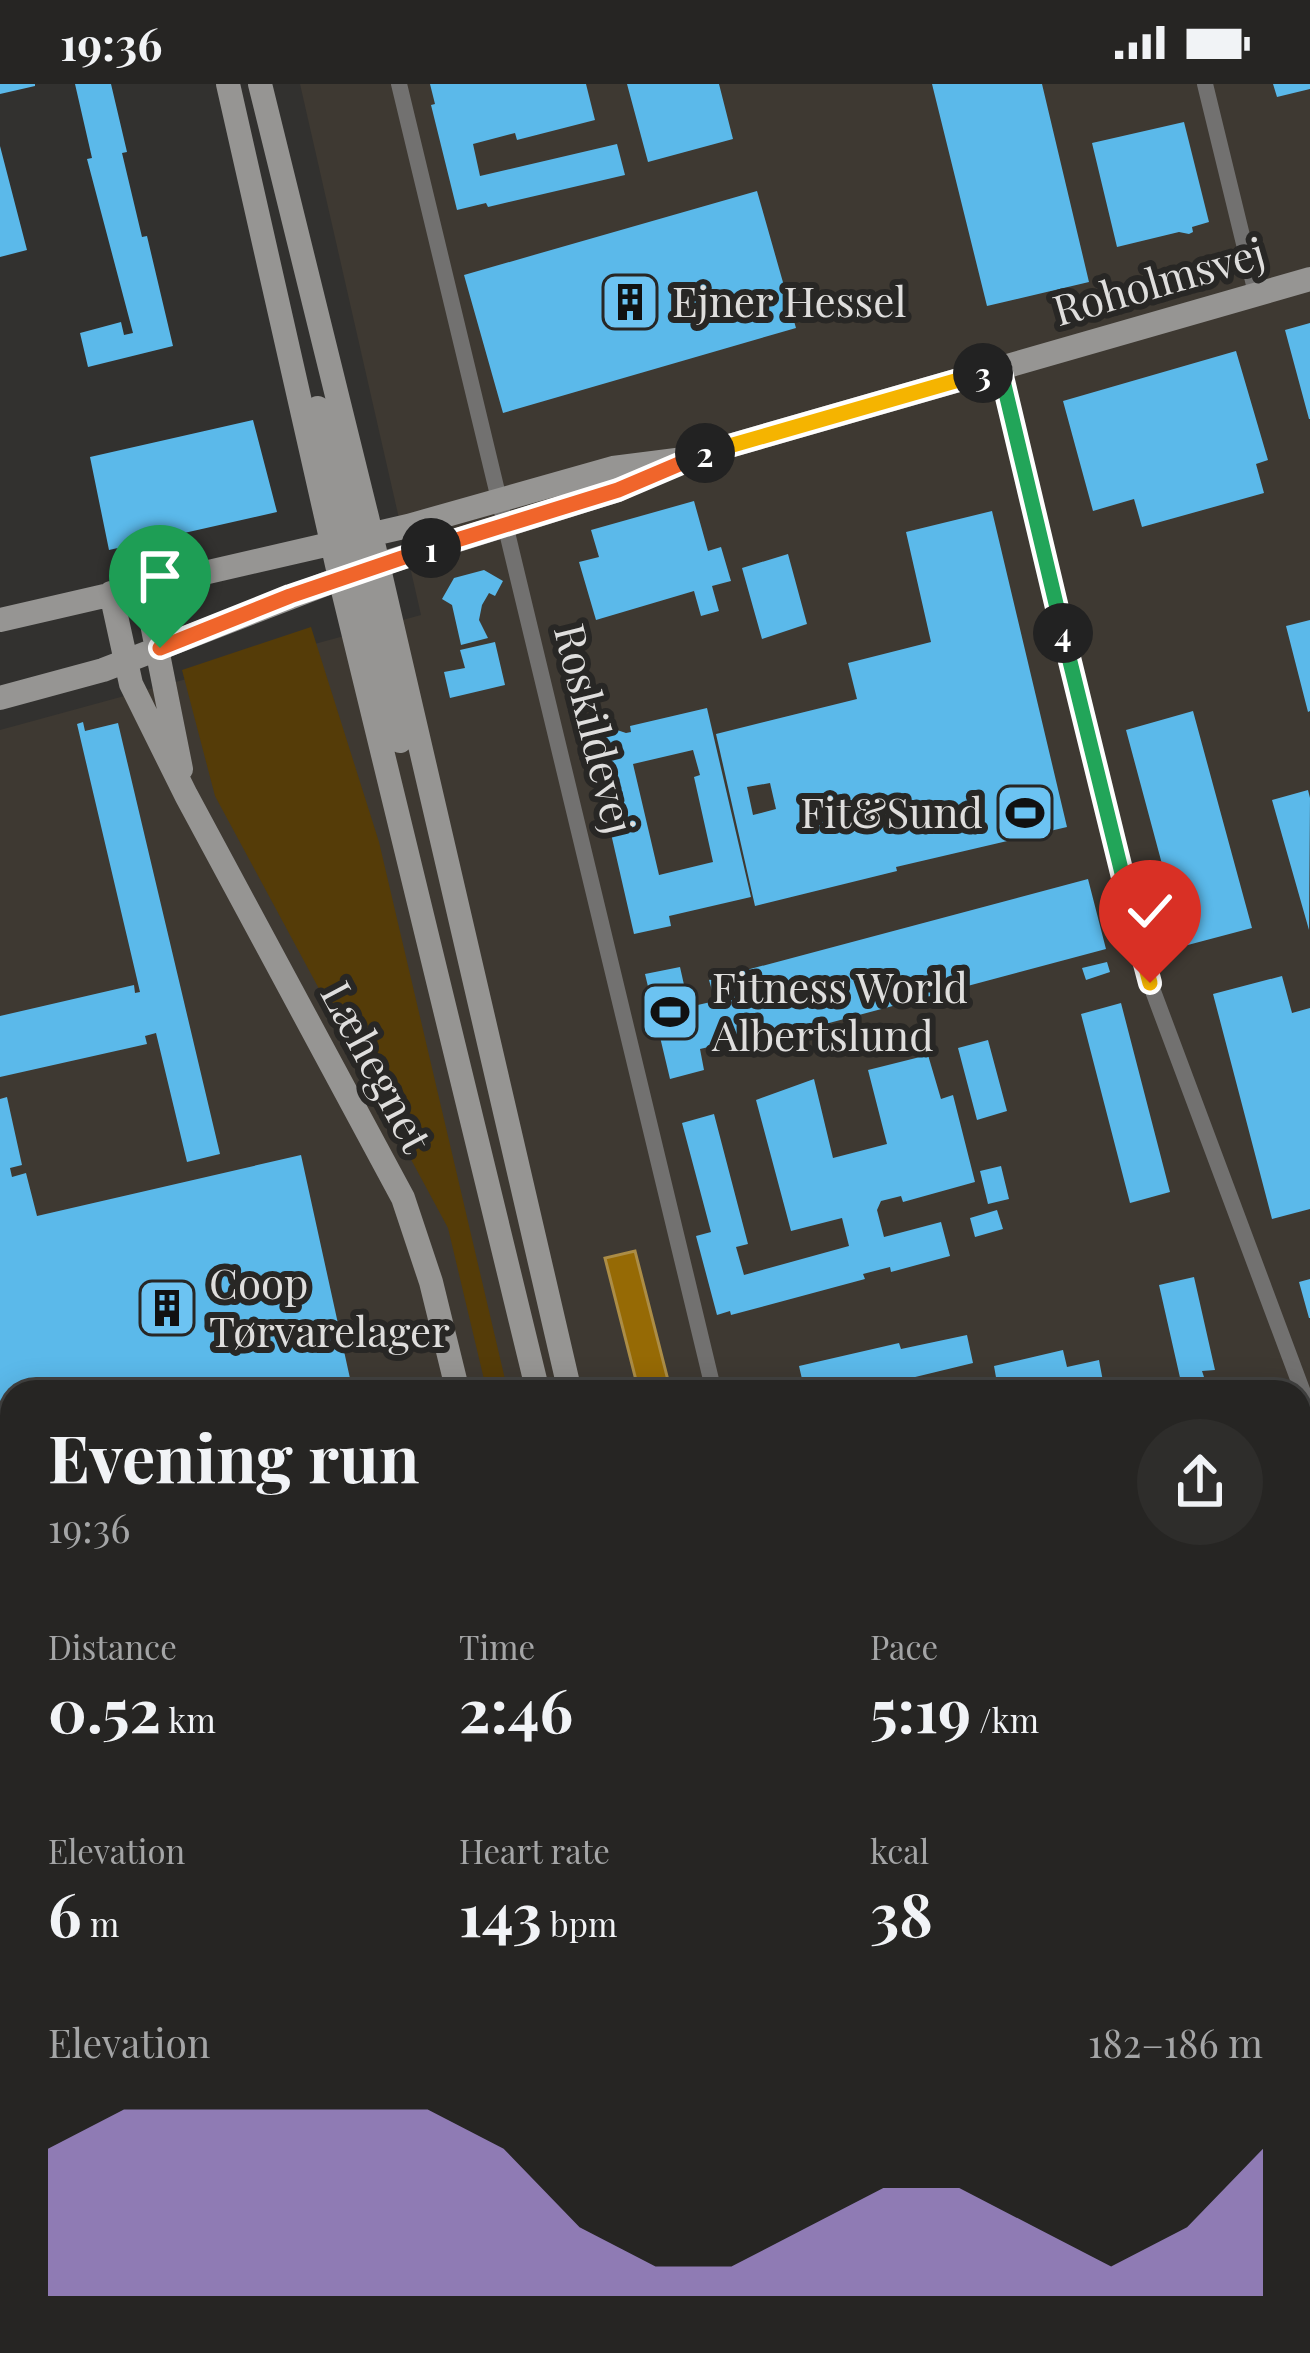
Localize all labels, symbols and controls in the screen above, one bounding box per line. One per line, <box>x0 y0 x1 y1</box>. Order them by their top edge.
text: 19:36 <box>60 12 162 72</box>
street label: Roholmsvej <box>1046 223 1271 337</box>
building icon: Ejner Hessel <box>599 271 661 333</box>
place label: Ejner Hessel <box>672 272 907 328</box>
pin: 3 <box>953 343 1013 403</box>
text: 3 <box>975 351 991 395</box>
pin: 2 <box>675 423 735 483</box>
text: 2 <box>696 431 714 475</box>
pin: 1 <box>401 518 461 578</box>
pin <box>109 525 211 648</box>
text: 1 <box>425 526 437 570</box>
icon: arrive <box>127 543 193 609</box>
pin: 4 <box>1033 603 1093 663</box>
text: 4 <box>1054 611 1072 655</box>
street label: Roskildevej <box>543 618 649 839</box>
sports icon: Fit&Sund <box>994 782 1056 844</box>
place label: Fit&Sund <box>800 783 983 839</box>
pin <box>1099 860 1201 983</box>
icon: check <box>1117 878 1183 944</box>
place label: Fitness World Albertslund <box>711 958 968 1062</box>
street label: Læhegnet <box>310 971 447 1162</box>
sports icon: Fitness World Albertslund <box>639 981 701 1043</box>
place label: Coop Tørvarelager <box>209 1254 450 1358</box>
building icon: Coop Tørvarelager <box>136 1277 198 1339</box>
text: Evening run <box>48 1412 420 1500</box>
button: share <box>1137 1419 1263 1545</box>
text: 19:36 <box>48 1501 130 1553</box>
text: Distance <box>48 1624 177 1668</box>
text: Time <box>459 1624 535 1668</box>
text: Pace <box>870 1624 938 1668</box>
text: 0.52 <box>48 1668 161 1748</box>
text: 2:46 <box>459 1668 573 1748</box>
text: 5:19 <box>870 1668 971 1748</box>
text: km <box>161 1697 216 1741</box>
text: /km <box>971 1697 1039 1741</box>
text: Elevation <box>48 1828 185 1872</box>
text: Heart rate <box>459 1828 610 1872</box>
text: kcal <box>870 1828 929 1872</box>
text: 6 <box>48 1872 82 1952</box>
text: 143 <box>459 1872 542 1952</box>
text: 38 <box>870 1872 933 1952</box>
text: m <box>82 1901 119 1945</box>
text: bpm <box>542 1901 617 1945</box>
text: Elevation <box>48 2016 210 2068</box>
text: 182–186 m <box>1088 2016 1263 2068</box>

